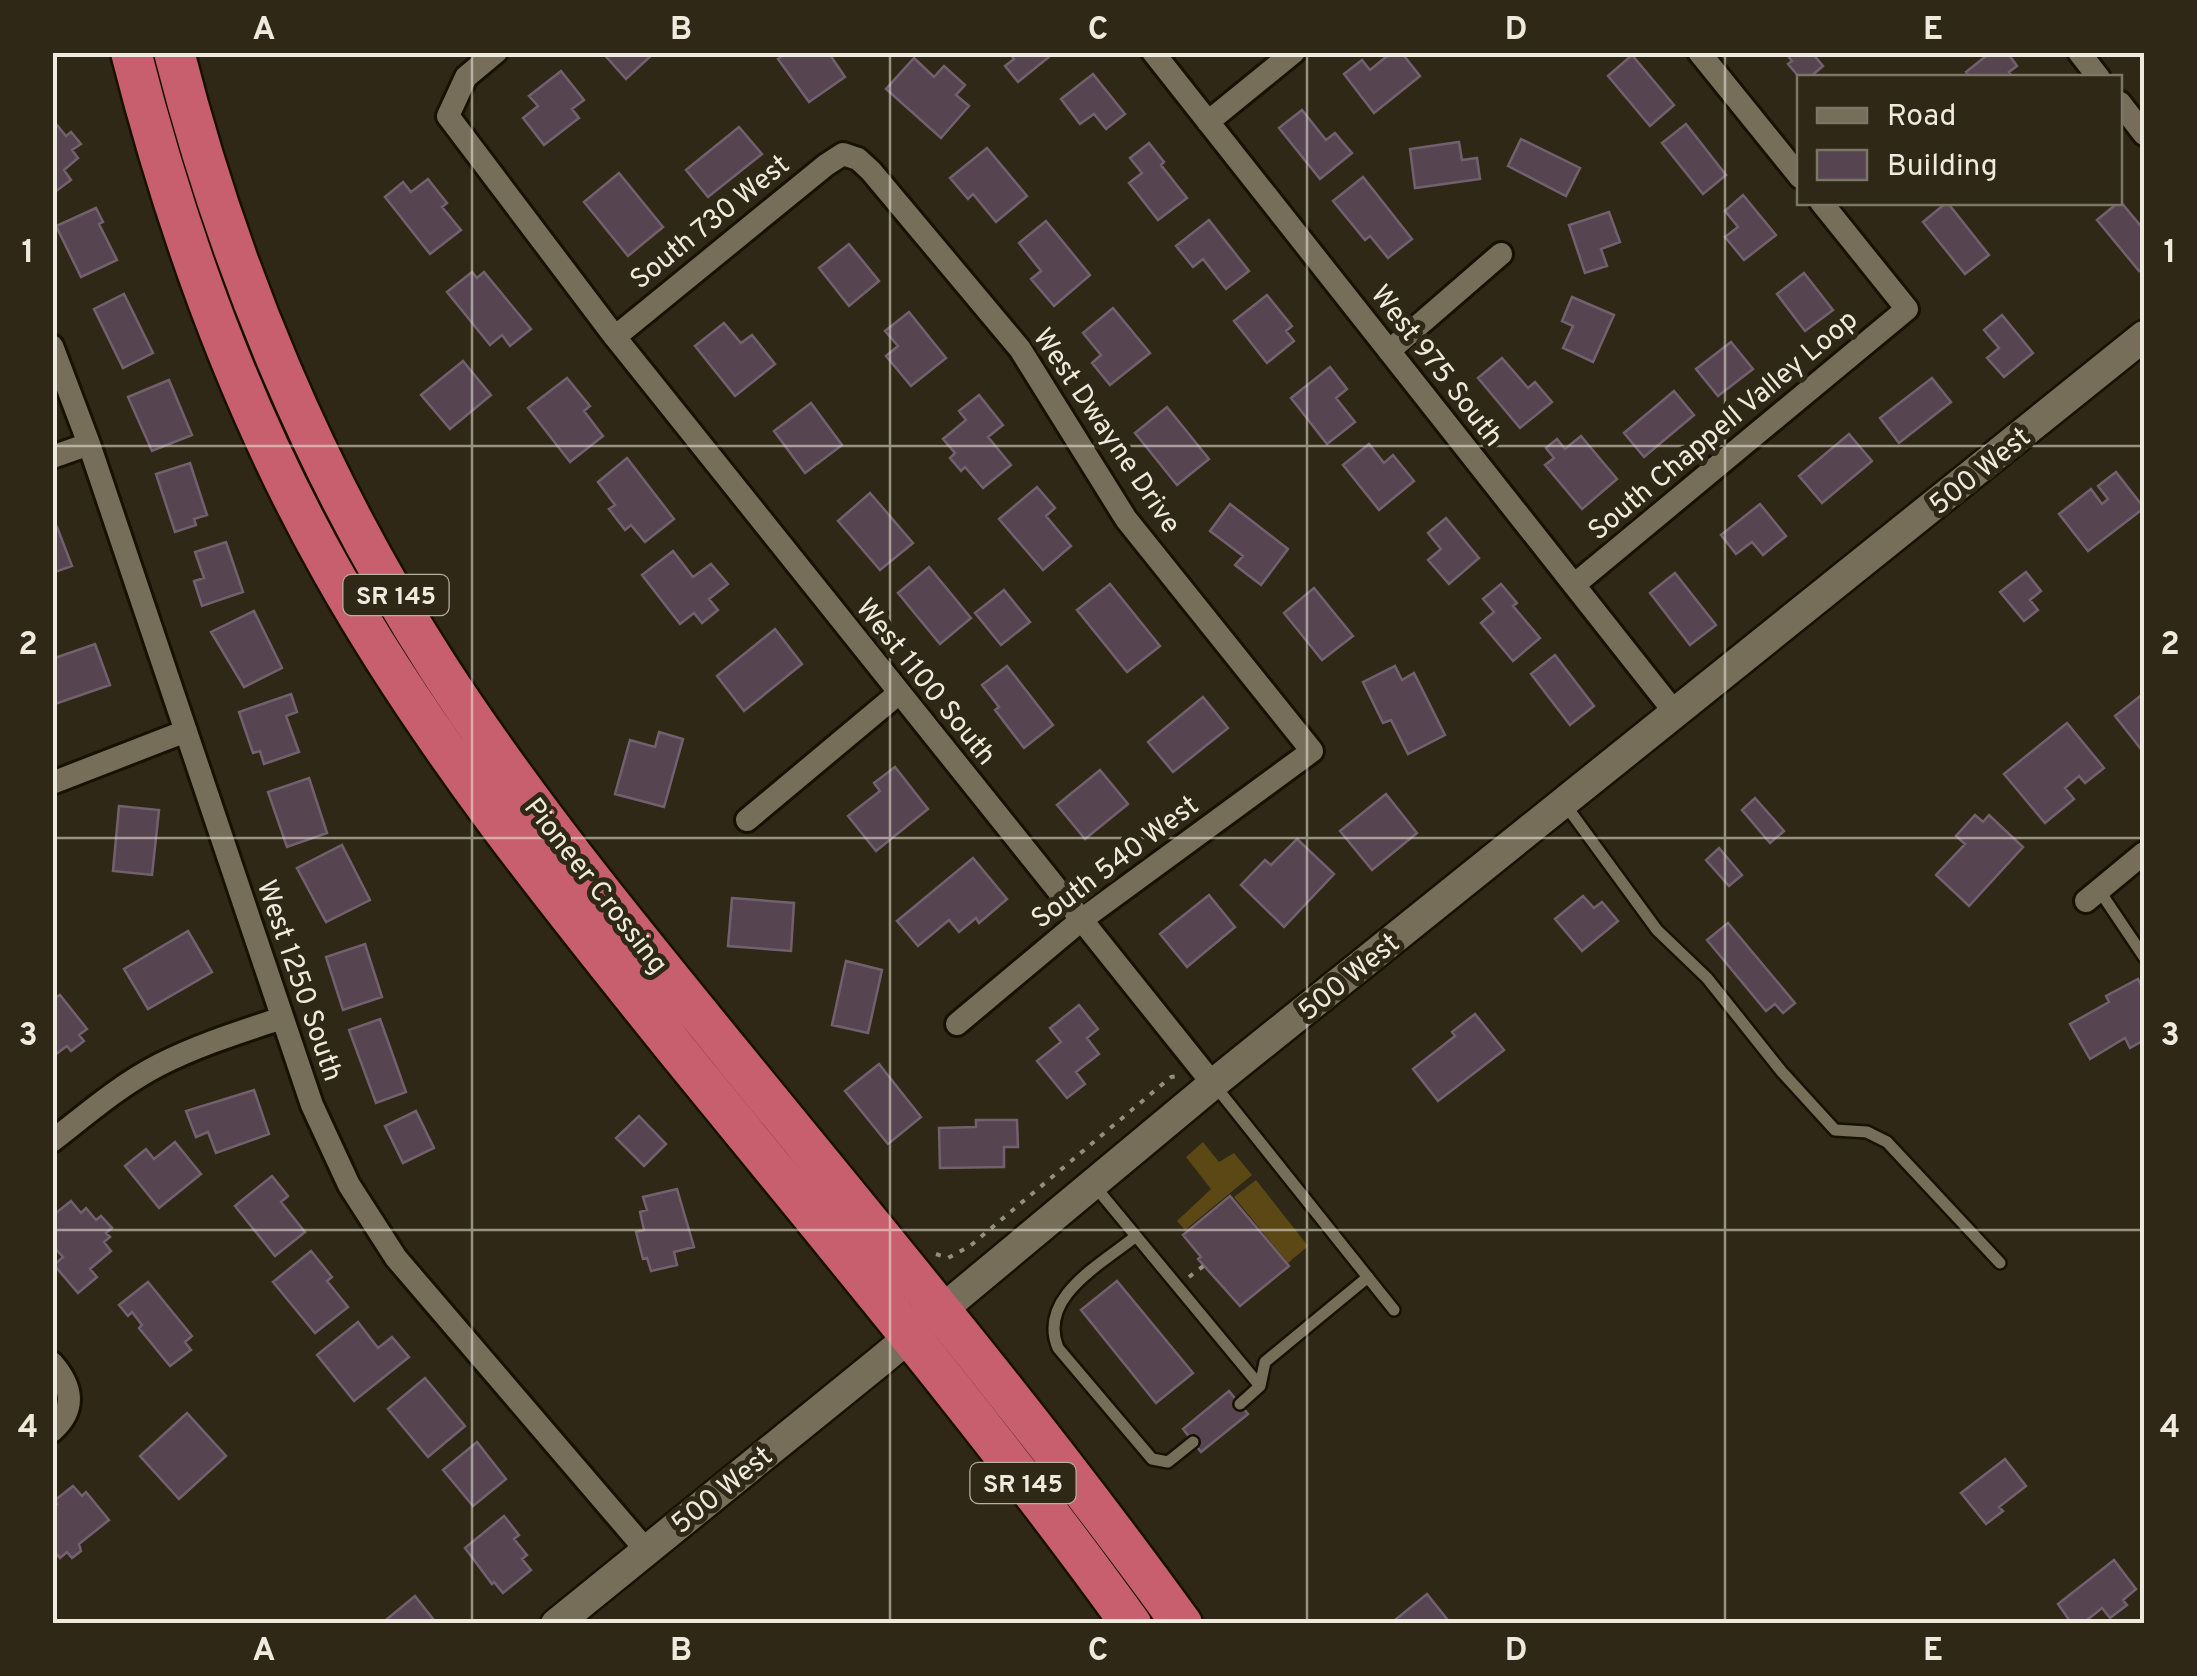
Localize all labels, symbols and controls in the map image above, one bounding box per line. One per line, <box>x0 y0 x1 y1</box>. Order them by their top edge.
text: A <box>253 11 275 51</box>
text: B <box>670 11 692 51</box>
text: C <box>1088 11 1108 51</box>
text: D <box>1505 11 1527 51</box>
text: E <box>1923 11 1943 51</box>
legend <box>1797 75 2122 205</box>
text: Road <box>1887 99 1956 136</box>
street label: South 730 West <box>624 148 798 299</box>
text: Building <box>1887 149 1998 186</box>
text: 1 <box>22 234 34 274</box>
text: 1 <box>2164 234 2176 274</box>
street label: West 975 South <box>1361 279 1510 455</box>
street label: South Chappell Valley Loop <box>1582 303 1866 550</box>
street label: West Dwayne Drive <box>1023 322 1188 541</box>
street label: 500 West <box>1923 421 2039 524</box>
road number: SR 145 <box>344 575 448 615</box>
street label: West 1100 South <box>846 592 1003 774</box>
text: 2 <box>18 626 38 666</box>
text: 2 <box>2160 626 2180 666</box>
street label: South 540 West <box>1025 789 1207 938</box>
street label: Pioneer Crossing <box>515 792 675 982</box>
street label: West 1250 South <box>247 876 349 1086</box>
street label: 500 West <box>1292 927 1408 1030</box>
text: 3 <box>18 1017 38 1057</box>
text: 3 <box>2160 1017 2180 1057</box>
text: 4 <box>18 1409 38 1449</box>
text: 4 <box>2160 1409 2180 1449</box>
street label: 500 West <box>665 1440 781 1543</box>
road number: SR 145 <box>970 1463 1076 1503</box>
text: A <box>253 1632 275 1672</box>
text: B <box>670 1632 692 1672</box>
text: C <box>1088 1632 1108 1672</box>
text: D <box>1505 1632 1527 1672</box>
text: E <box>1923 1632 1943 1672</box>

